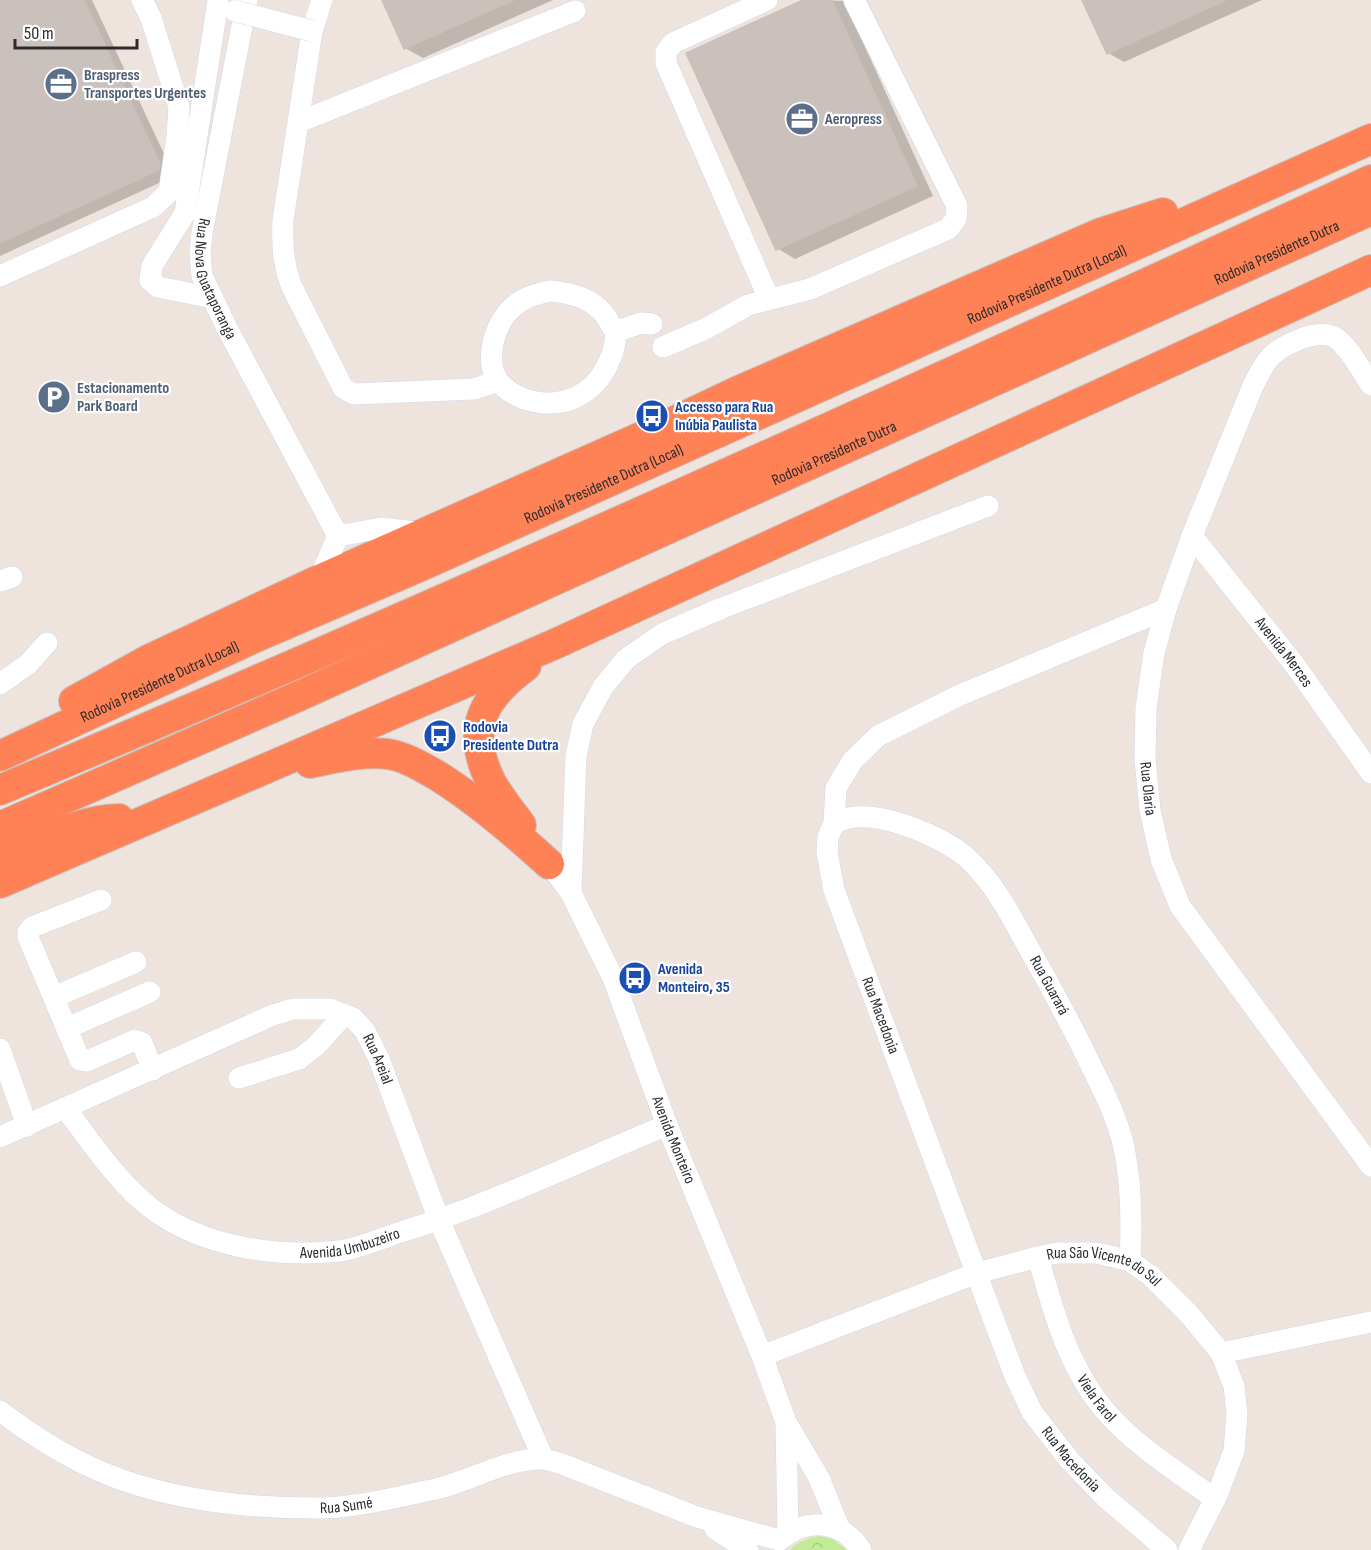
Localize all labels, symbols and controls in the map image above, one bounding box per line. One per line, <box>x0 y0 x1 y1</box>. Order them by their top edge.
scale bar <box>15 12 136 50</box>
text: 50 m <box>24 23 54 44</box>
office icon: Braspress Transportes Urgentes <box>43 66 79 102</box>
place label: Braspress Transportes Urgentes <box>84 66 206 103</box>
office icon: Aeropress <box>784 101 820 137</box>
place label: Aeropress <box>824 110 882 129</box>
street label: Rodovia Presidente Dutra <box>1211 216 1342 289</box>
street label: Rua Nova Guataporanga <box>190 217 241 343</box>
street label: Rodovia Presidente Dutra (Local) <box>964 241 1129 329</box>
parking icon: Estacionamento Park Board <box>36 379 72 415</box>
place label: Estacionamento Park Board <box>77 379 169 416</box>
bus stop icon: Accesso para Rua Inúbia Paulista <box>634 398 670 434</box>
place label: Accesso para Rua Inúbia Paulista <box>674 398 773 435</box>
street label: Rodovia Presidente Dutra <box>769 417 900 490</box>
street label: Rodovia Presidente Dutra (Local) <box>521 440 686 528</box>
street label: Avenida Merces <box>1250 612 1317 691</box>
street label: Rodovia Presidente Dutra (Local) <box>77 637 242 727</box>
bus stop icon: Rodovia Presidente Dutra <box>422 718 458 754</box>
place label: Rodovia Presidente Dutra <box>463 718 559 755</box>
street label: Rua Olaria <box>1136 761 1160 817</box>
street label: Rua Guarará <box>1026 952 1073 1018</box>
bus stop icon: Avenida Monteiro, 35 <box>617 960 653 996</box>
place label: Avenida Monteiro, 35 <box>657 960 730 997</box>
street label: Rua Macedonia <box>858 974 904 1056</box>
street label: Rua Areial <box>358 1031 397 1087</box>
street label: Avenida Monteiro <box>647 1092 700 1186</box>
street label: Avenida Umbuzeiro <box>299 1224 402 1262</box>
street label: Rua São Vicente do Sul <box>1045 1244 1165 1290</box>
street label: Viela Farol <box>1073 1371 1120 1426</box>
street label: Rua Macedonia <box>1037 1423 1104 1496</box>
street label: Rua Sumé <box>320 1493 374 1518</box>

